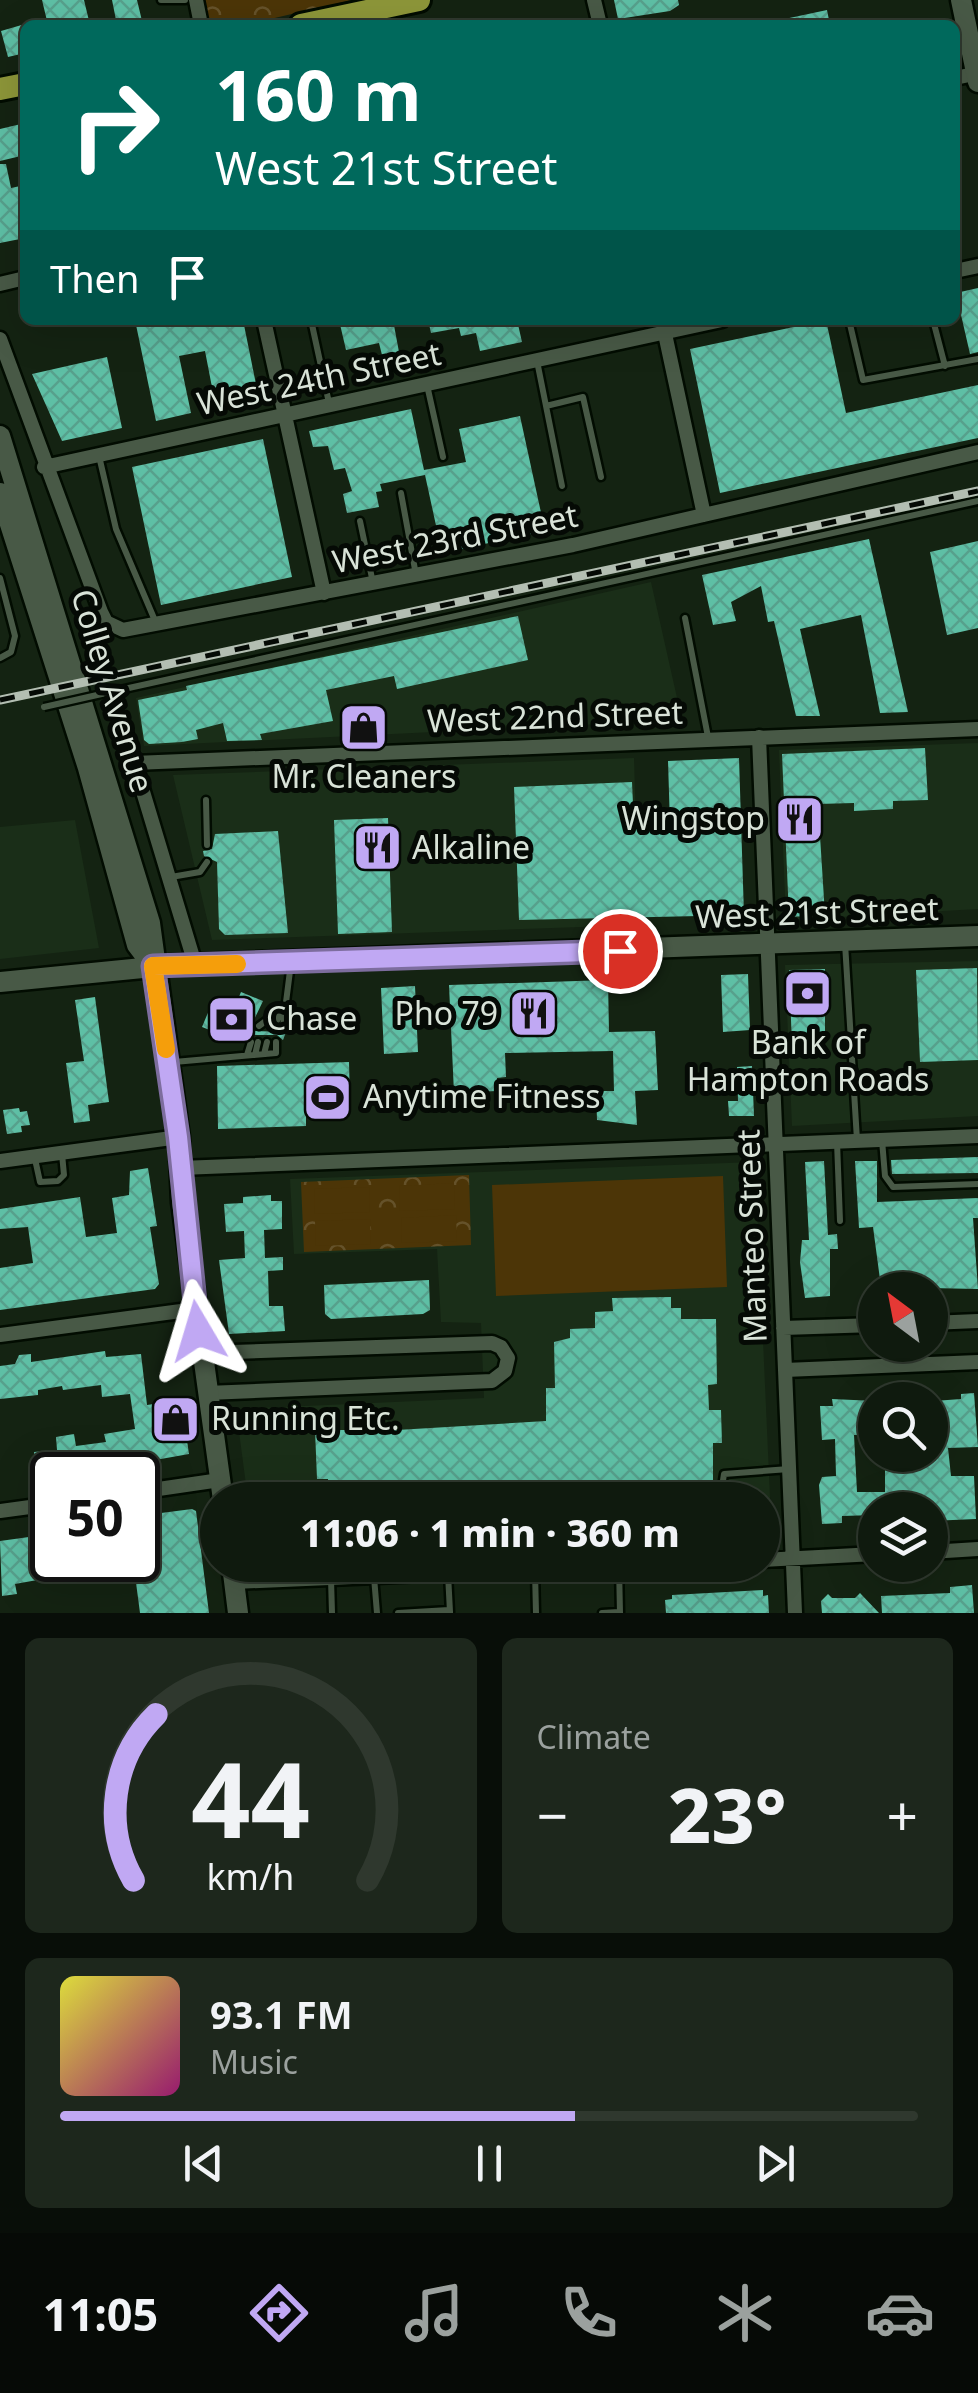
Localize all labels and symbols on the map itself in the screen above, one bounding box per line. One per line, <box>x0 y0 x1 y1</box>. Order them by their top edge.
street label: West 24th Street <box>193 331 444 424</box>
street label: West 23rd Street <box>328 493 581 582</box>
street label: Colley Avenue <box>62 584 165 797</box>
street label: West 22nd Street <box>426 690 684 741</box>
shop icon: Mr. Cleaners <box>338 701 390 753</box>
place label: Mr. Cleaners <box>272 754 456 797</box>
restaurant icon: Wingstop <box>774 793 826 845</box>
place label: Wingstop <box>622 796 765 839</box>
restaurant icon: Alkaline <box>351 822 403 874</box>
place label: Alkaline <box>412 825 530 868</box>
street label: West 21st Street <box>695 886 939 937</box>
pin <box>578 909 663 994</box>
bank icon: Bank of Hampton Roads <box>782 967 834 1019</box>
restaurant icon: Pho 79 <box>507 988 559 1040</box>
place label: Pho 79 <box>395 991 498 1034</box>
bank icon: Chase <box>205 993 257 1045</box>
place label: Chase <box>266 996 357 1039</box>
place label: Bank of Hampton Roads <box>687 1020 929 1100</box>
sports icon: Anytime Fitness <box>302 1071 354 1123</box>
place label: Anytime Fitness <box>363 1074 601 1117</box>
street label: Manteo Street <box>725 1129 776 1343</box>
north arrow <box>858 1272 948 1362</box>
position arrow <box>146 1279 250 1383</box>
shop icon: Running Etc. <box>150 1393 202 1445</box>
place label: Running Etc. <box>211 1396 400 1439</box>
speed limit sign: 50 <box>30 1452 160 1582</box>

